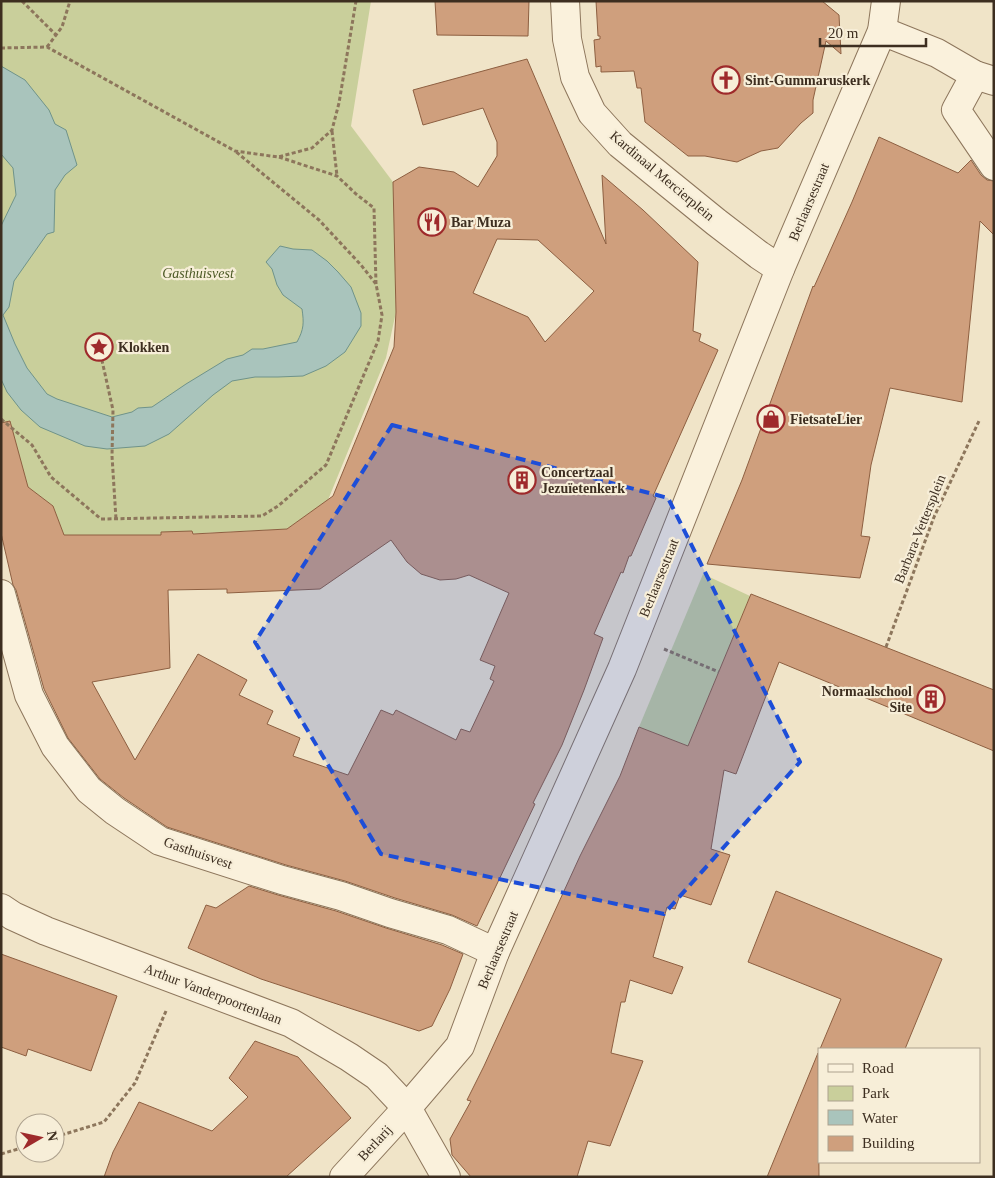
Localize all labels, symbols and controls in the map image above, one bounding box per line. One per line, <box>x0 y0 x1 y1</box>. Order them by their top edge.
scale bar <box>820 15 926 47</box>
text: 20 m <box>828 25 859 41</box>
church icon: Sint-Gummaruskerk <box>711 65 741 95</box>
place label: Sint-Gummaruskerk <box>745 73 870 88</box>
street label: Kardinaal Mercierplein <box>607 128 717 224</box>
street label: Berlaarsestraat <box>786 161 832 243</box>
restaurant icon: Bar Muza <box>417 207 447 237</box>
place label: Bar Muza <box>451 215 511 230</box>
park label: Gasthuisvest <box>162 266 235 281</box>
place icon: Klokken <box>84 332 114 362</box>
place label: Klokken <box>118 340 170 355</box>
shop icon: FietsateLier <box>756 404 786 434</box>
place label: FietsateLier <box>790 412 862 427</box>
building icon: Concertzaal Jezuïetenkerk <box>507 465 537 495</box>
place label: Concertzaal Jezuïetenkerk <box>541 465 625 496</box>
street label: Barbara-Vettersplein <box>891 472 949 586</box>
street label: Berlaarsestraat <box>636 537 682 619</box>
place label: Normaalschool Site <box>822 684 912 715</box>
building icon: Normaalschool Site <box>916 684 946 714</box>
street label: Gasthuisvest <box>162 834 234 872</box>
street label: Berlaarsestraat <box>475 909 521 991</box>
street label: Arthur Vanderpoortenlaan <box>142 961 284 1027</box>
legend <box>818 1048 980 1163</box>
text: Road <box>862 1060 894 1076</box>
text: Park <box>862 1085 890 1101</box>
text: Water <box>862 1110 897 1126</box>
north arrow <box>15 1113 65 1163</box>
street label: Berlarij <box>355 1122 395 1164</box>
text: N <box>44 1130 61 1142</box>
text: Building <box>862 1135 915 1151</box>

